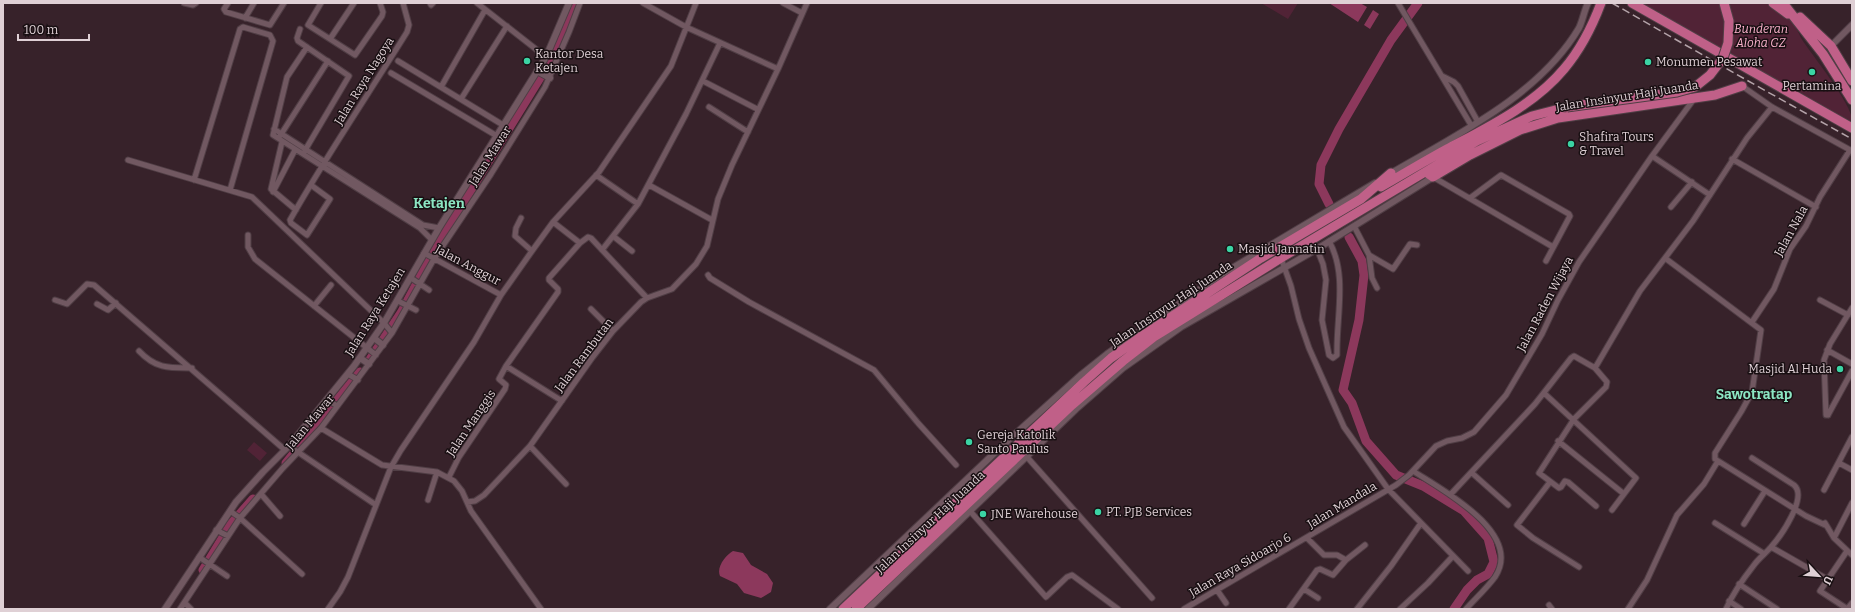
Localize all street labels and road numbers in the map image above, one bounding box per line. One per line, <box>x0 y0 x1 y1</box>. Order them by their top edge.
street label: Jalan Raya Nagoya <box>331 34 397 128</box>
street label: Jalan Insinyur Haji Juanda <box>1554 78 1700 114</box>
street label: Jalan Mawar <box>465 123 514 189</box>
street label: Jalan Nala <box>1771 203 1811 260</box>
street label: Jalan Anggur <box>432 241 504 288</box>
street label: Jalan Raden Wijaya <box>1514 254 1576 355</box>
street label: Jalan Insinyur Haji Juanda <box>1107 258 1235 351</box>
street label: Jalan Raya Ketajen <box>342 265 408 360</box>
street label: Jalan Rambutan <box>551 315 616 395</box>
street label: Jalan Manggis <box>443 387 499 460</box>
street label: Jalan Mawar <box>282 391 338 453</box>
street label: Jalan Insinyur Haji Juanda <box>872 467 988 577</box>
street label: Jalan Mandala <box>1304 479 1379 532</box>
street label: Jalan Raya Sidoarjo 6 <box>1186 530 1293 600</box>

